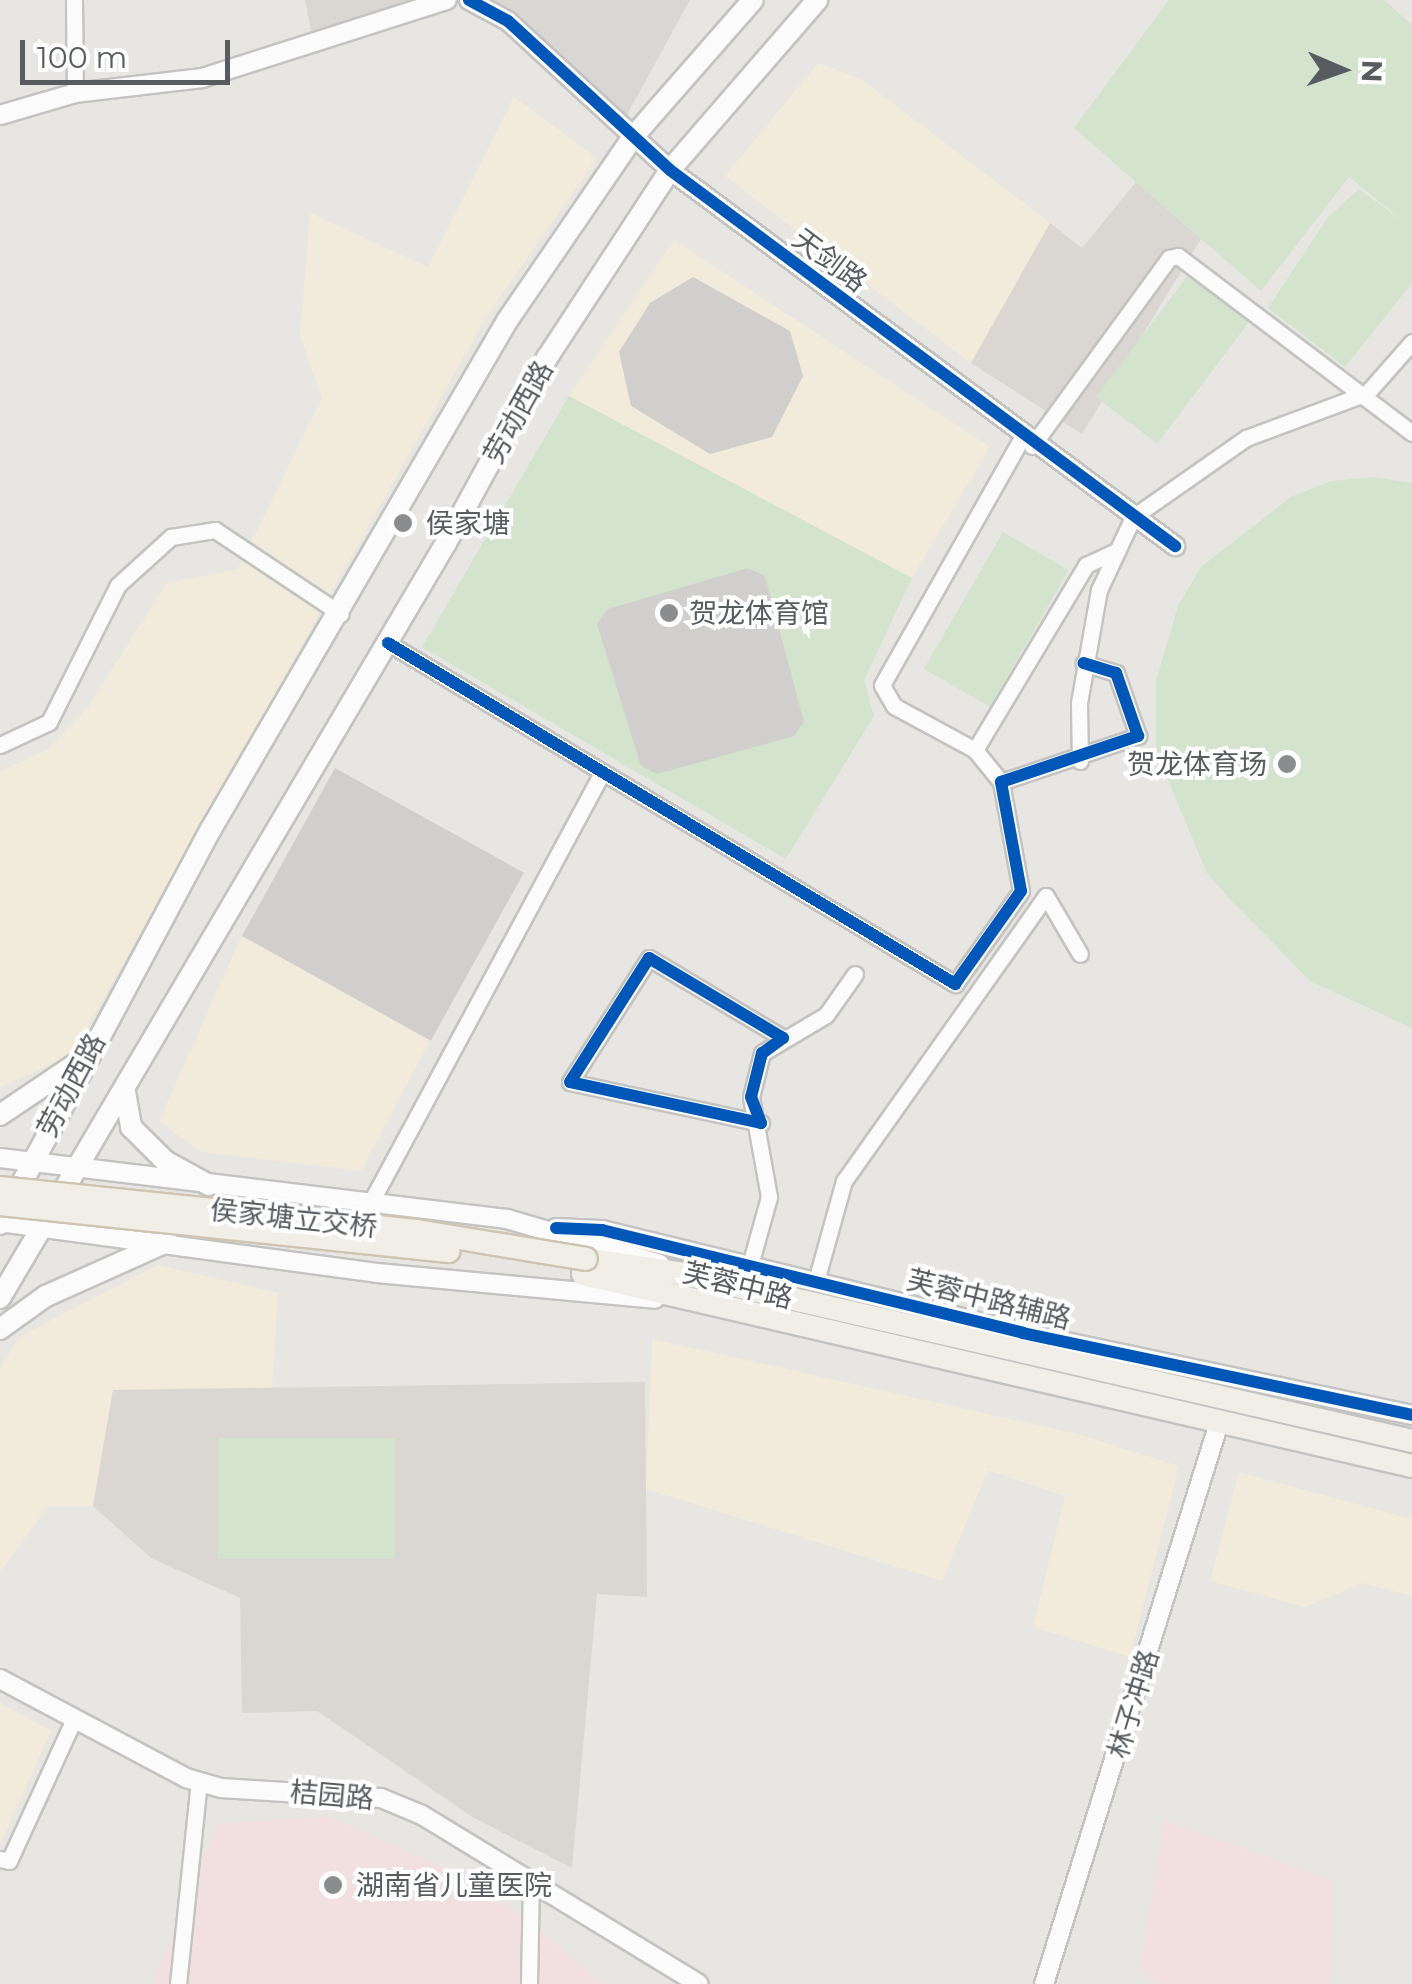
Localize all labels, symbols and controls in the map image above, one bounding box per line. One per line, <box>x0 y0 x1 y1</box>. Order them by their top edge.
scale bar <box>25 20 235 82</box>
north arrow <box>1292 20 1392 120</box>
text: 100 m <box>37 39 127 76</box>
text: N <box>1355 59 1389 83</box>
street label: 天剑路 <box>786 221 874 299</box>
street label: 劳动西路 <box>476 355 560 469</box>
place label: 侯家塘 <box>426 506 510 540</box>
marker: 侯家塘 <box>390 510 416 536</box>
place label: 贺龙体育馆 <box>689 596 829 630</box>
marker: 贺龙体育馆 <box>658 602 680 624</box>
place label: 贺龙体育场 <box>1127 747 1267 781</box>
marker: 贺龙体育场 <box>1276 753 1298 775</box>
street label: 劳动西路 <box>30 1028 112 1142</box>
street label: 侯家塘立交桥 <box>209 1193 379 1243</box>
street label: 芙蓉中路 <box>680 1255 796 1315</box>
street label: 芙蓉中路辅路 <box>903 1262 1075 1336</box>
street label: 林子冲路 <box>1101 1646 1165 1762</box>
street label: 桔园路 <box>289 1775 375 1815</box>
place label: 湖南省儿童医院 <box>356 1868 552 1902</box>
marker: 湖南省儿童医院 <box>320 1872 346 1898</box>

